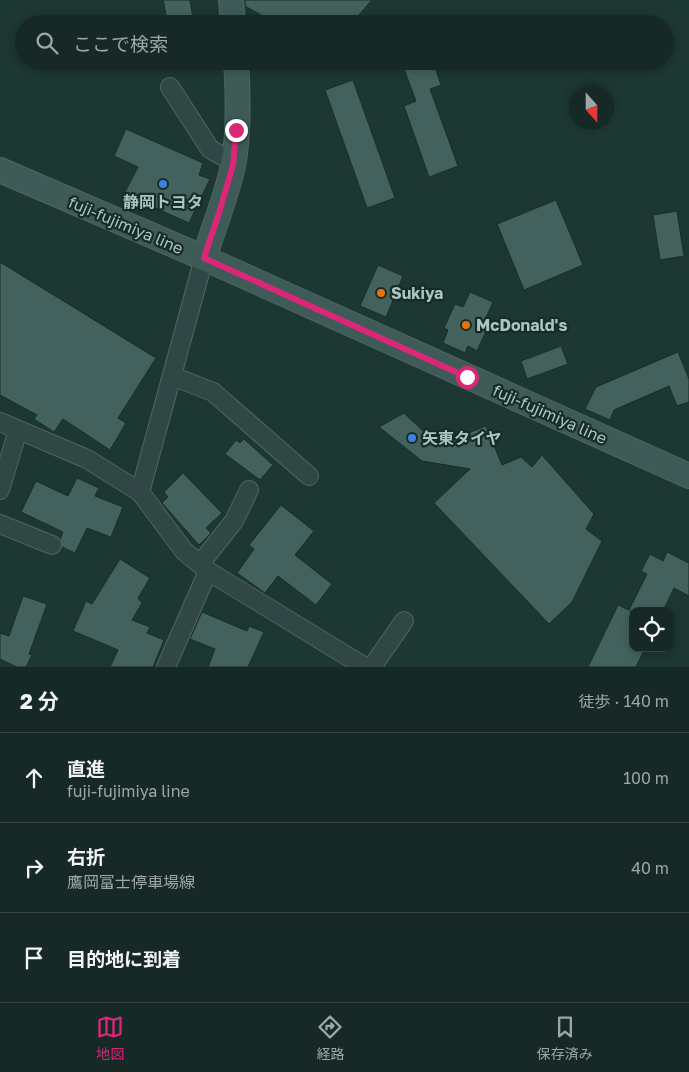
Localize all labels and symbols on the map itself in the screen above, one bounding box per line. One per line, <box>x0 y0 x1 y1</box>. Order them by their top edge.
north arrow <box>569 85 614 130</box>
route end <box>225 119 248 142</box>
marker: 静岡トヨタ <box>157 178 169 190</box>
street label: fuji-fujimiya line <box>66 192 186 258</box>
place label: 静岡トヨタ <box>123 192 203 212</box>
place label: Sukiya <box>391 283 443 303</box>
marker: Sukiya <box>375 287 387 299</box>
place label: McDonald's <box>476 315 567 335</box>
marker: McDonald's <box>460 319 472 331</box>
route start <box>456 366 479 389</box>
street label: fuji-fujimiya line <box>490 380 610 448</box>
place label: 矢東タイヤ <box>422 428 502 448</box>
marker: 矢東タイヤ <box>406 432 418 444</box>

